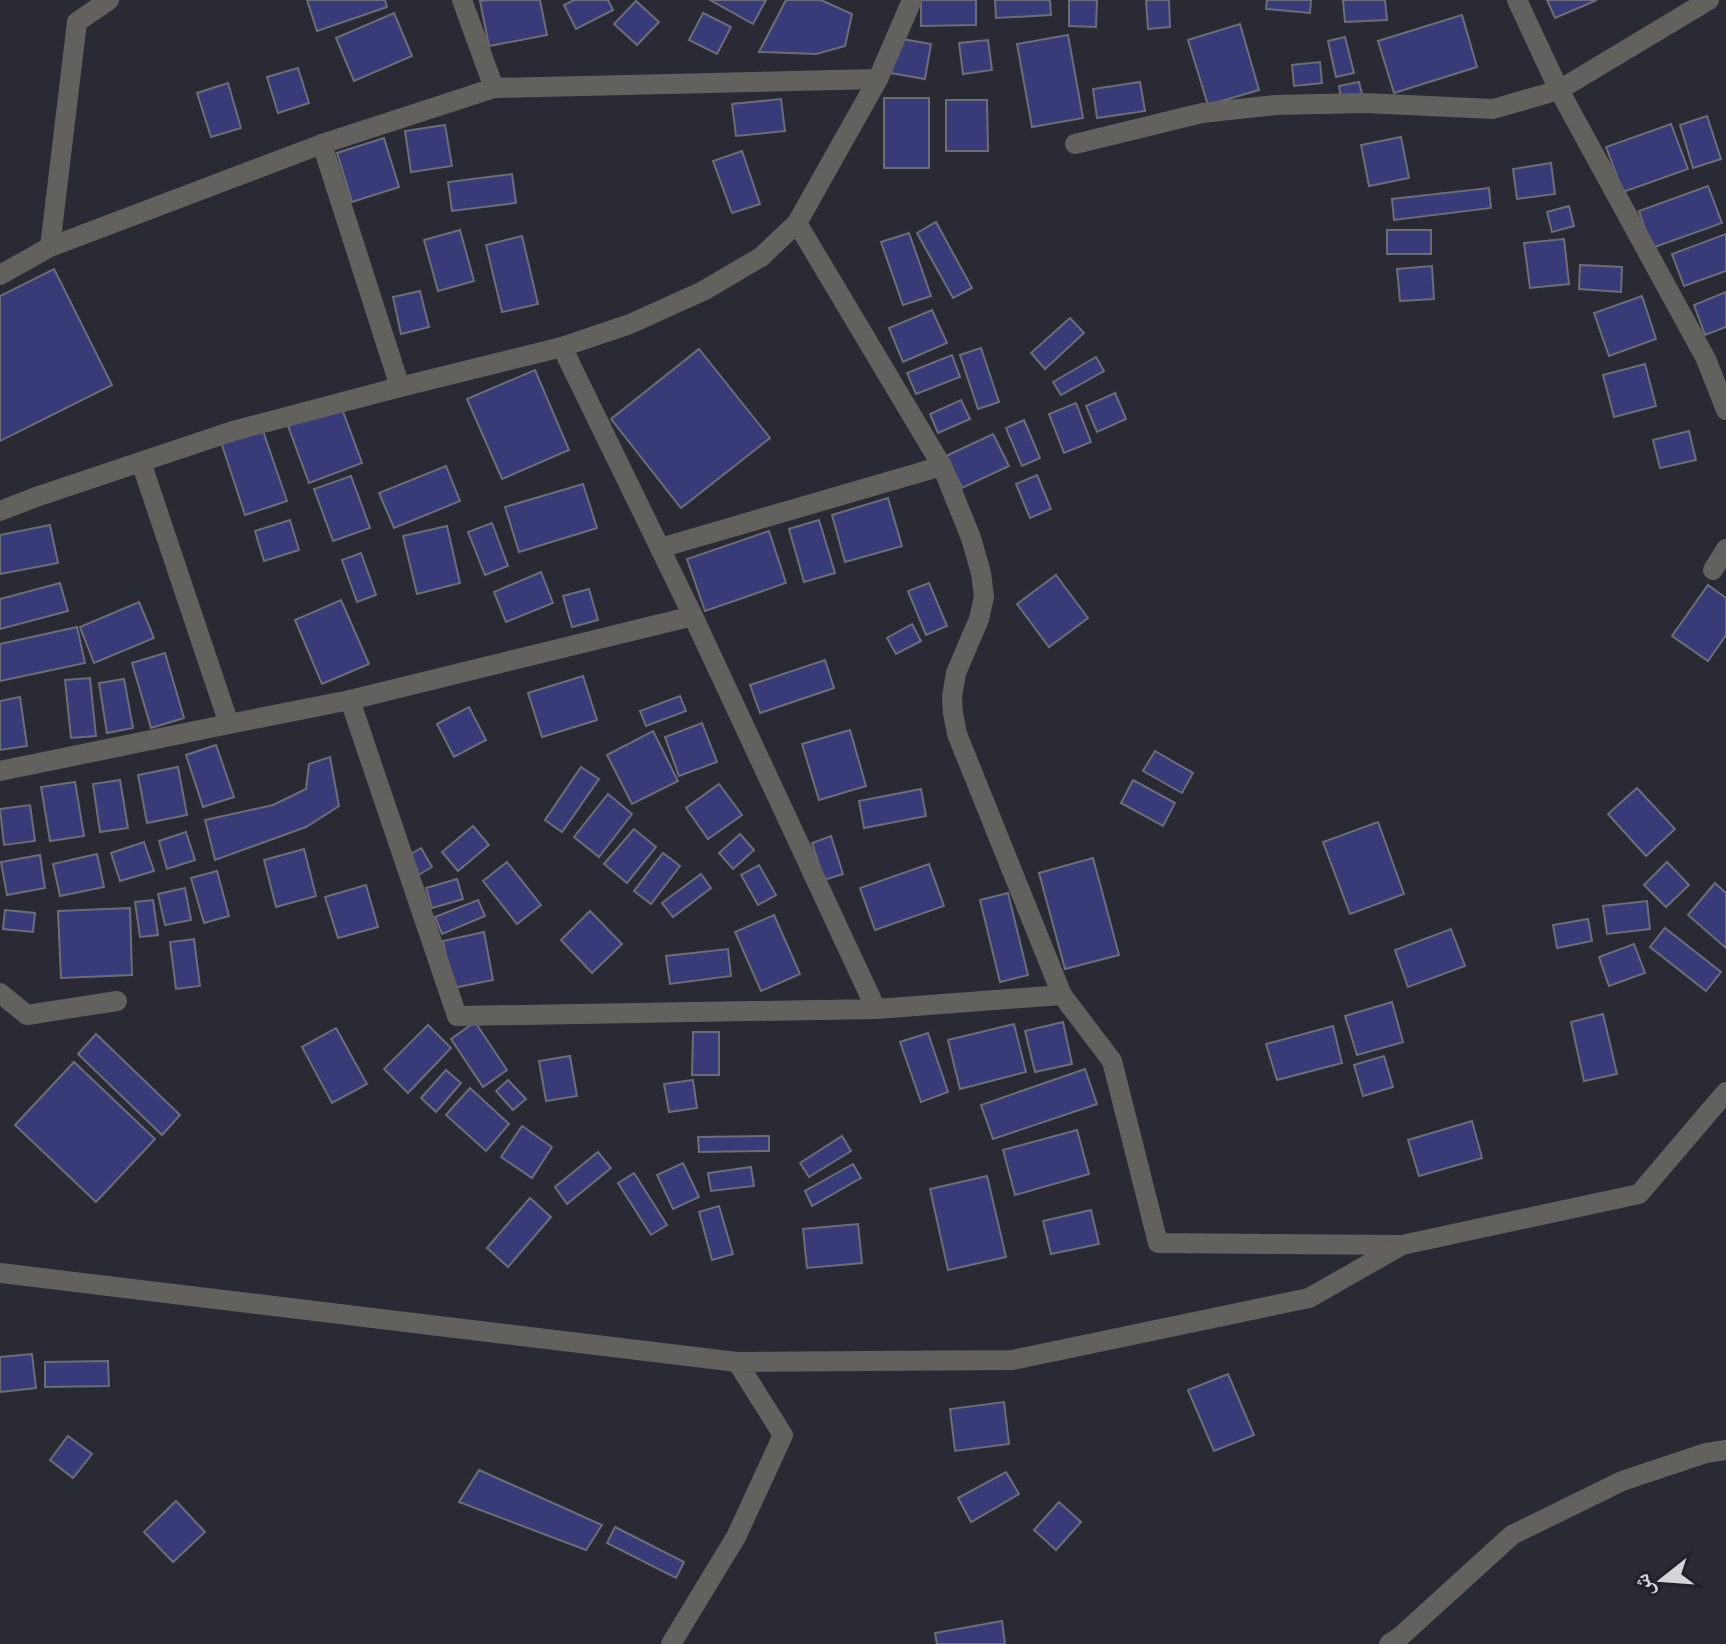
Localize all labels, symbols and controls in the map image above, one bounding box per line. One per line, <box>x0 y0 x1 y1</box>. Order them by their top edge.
north arrow <box>1622 1540 1702 1620</box>
text: ش <box>1626 1571 1660 1601</box>

